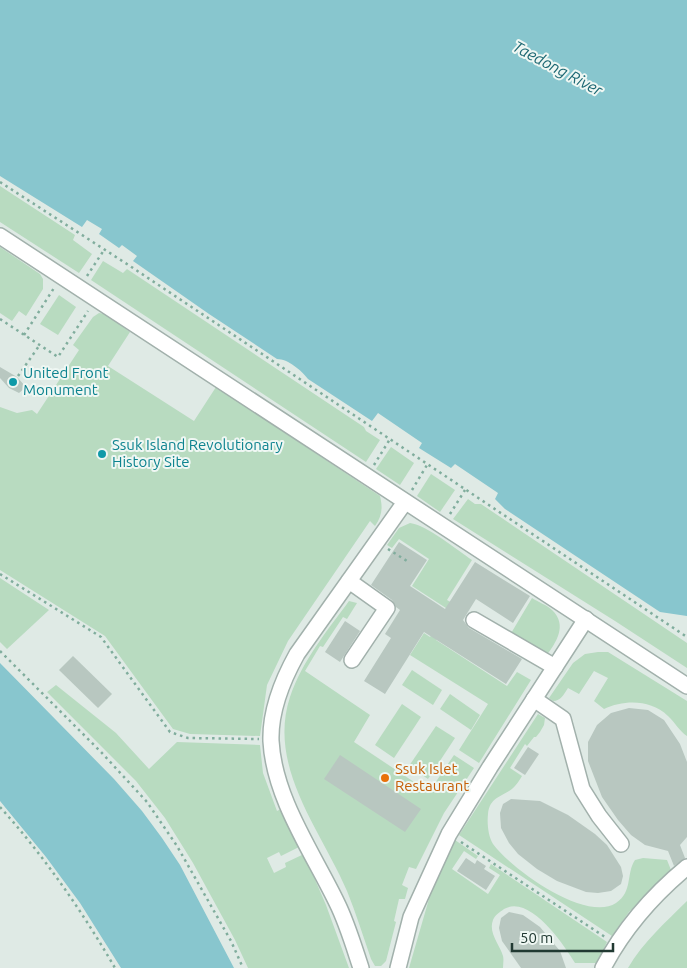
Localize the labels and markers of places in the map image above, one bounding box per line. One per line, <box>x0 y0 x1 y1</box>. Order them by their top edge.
place label: United Front Monument <box>23 364 108 398</box>
marker: United Front Monument <box>7 376 19 388</box>
place label: Ssuk Island Revolutionary History Site <box>112 436 283 470</box>
marker: Ssuk Island Revolutionary History Site <box>96 448 108 460</box>
place label: Ssuk Islet Restaurant <box>395 760 469 794</box>
marker: Ssuk Islet Restaurant <box>379 772 391 784</box>

